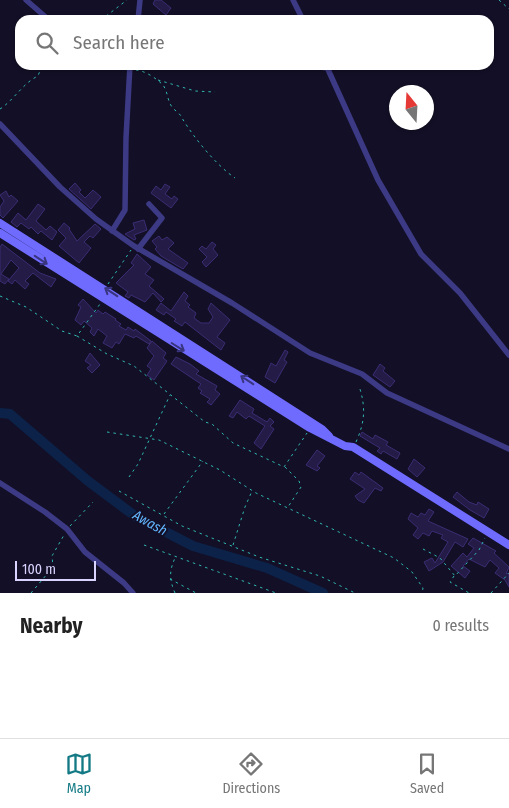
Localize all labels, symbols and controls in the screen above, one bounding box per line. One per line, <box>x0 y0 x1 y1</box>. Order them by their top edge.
search box <box>15 15 494 70</box>
icon: search <box>33 29 61 57</box>
text: Search here <box>73 31 165 54</box>
north arrow <box>389 85 434 130</box>
one-way arrow <box>34 254 48 265</box>
one-way arrow <box>104 287 118 297</box>
one-way arrow <box>171 342 185 352</box>
one-way arrow <box>241 375 255 385</box>
water label: Awash <box>129 506 170 539</box>
scale bar <box>15 558 96 581</box>
text: 100 m <box>22 561 56 578</box>
text: Nearby <box>20 613 82 639</box>
text: 0 results <box>432 616 489 635</box>
tab: Map <box>65 750 93 797</box>
tab: Directions <box>222 750 280 797</box>
tab: Saved <box>410 750 444 797</box>

